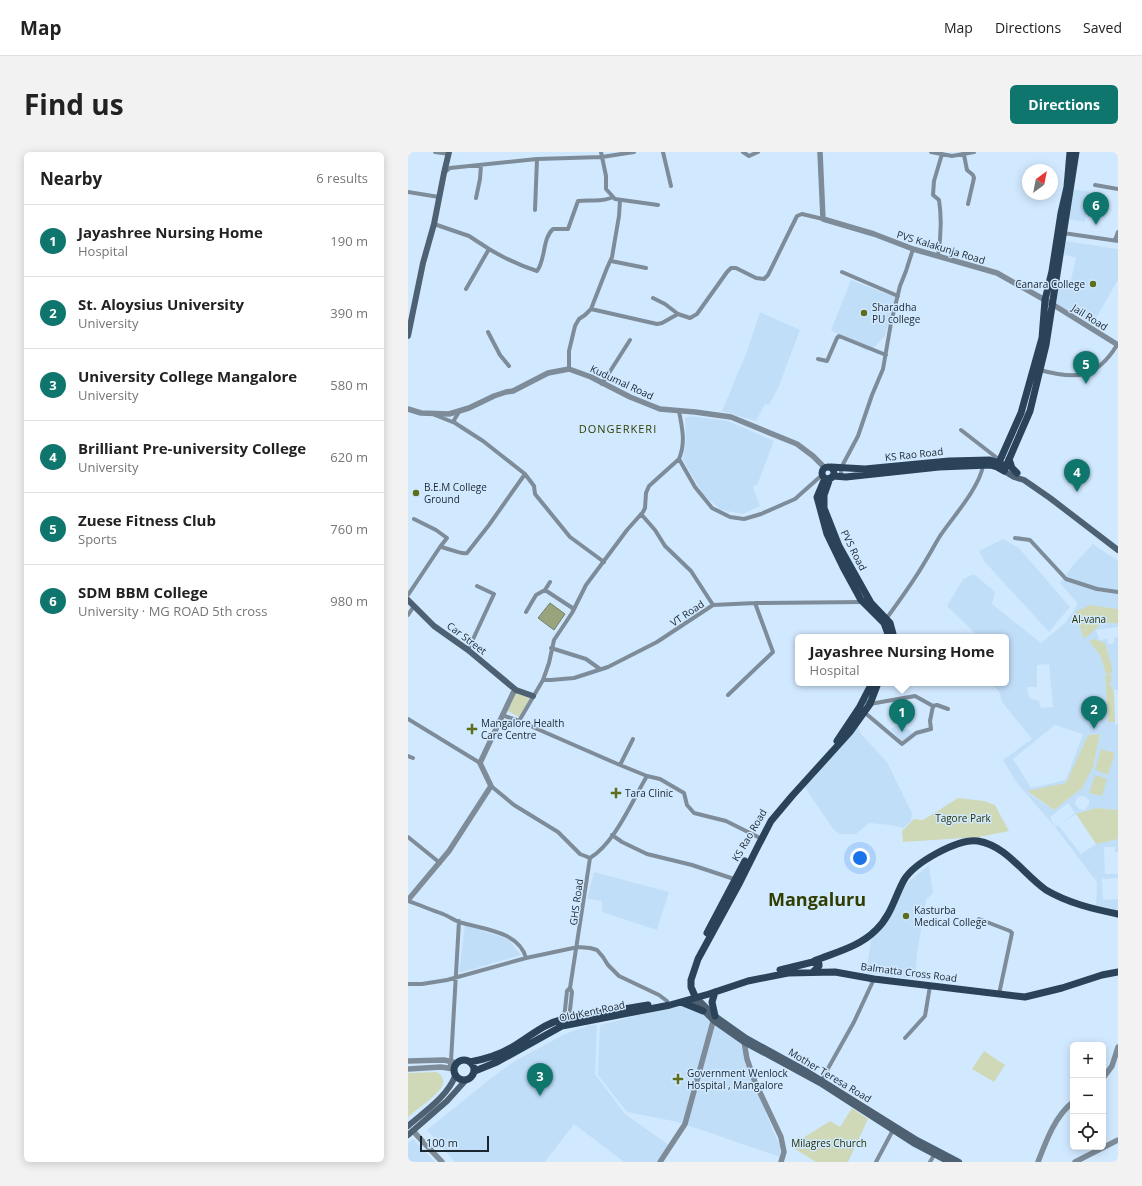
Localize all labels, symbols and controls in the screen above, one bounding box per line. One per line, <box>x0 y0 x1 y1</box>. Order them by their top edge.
text: Map <box>20 15 61 41</box>
text: Map <box>944 18 973 37</box>
text: Directions <box>995 18 1061 37</box>
text: Saved <box>1083 18 1122 37</box>
text: Find us <box>24 85 124 123</box>
button: Directions <box>1010 85 1118 124</box>
north arrow <box>1022 164 1058 200</box>
text: Nearby <box>40 167 102 190</box>
text: 6 results <box>316 169 368 187</box>
pin: 6 <box>1083 192 1109 225</box>
text: Jayashree Nursing Home <box>78 222 263 242</box>
street label: PVS Kalakunja Road <box>895 227 987 267</box>
text: 1 <box>49 232 57 250</box>
text: 190 m <box>330 232 368 250</box>
text: Hospital <box>78 242 128 260</box>
place label: Canara College <box>1015 277 1085 291</box>
marker: Canara College <box>1088 279 1098 289</box>
text: St. Aloysius University <box>78 294 244 314</box>
place label: Sharadha PU college <box>872 300 921 326</box>
street label: Jail Road <box>1069 300 1111 333</box>
text: 2 <box>49 304 57 322</box>
text: 390 m <box>330 304 368 322</box>
marker: Sharadha PU college <box>859 308 869 318</box>
text: University <box>78 314 138 332</box>
pin: 5 <box>1073 351 1099 384</box>
street label: Kudumal Road <box>588 361 656 403</box>
text: University College Mangalore <box>78 366 297 386</box>
text: 3 <box>49 376 57 394</box>
text: 580 m <box>330 376 368 394</box>
text: University <box>78 386 138 404</box>
district label: DONGERKERI <box>579 421 657 436</box>
text: Brilliant Pre-university College <box>78 438 306 458</box>
street label: KS Rao Road <box>884 444 944 464</box>
text: 4 <box>49 448 57 466</box>
text: 620 m <box>330 448 368 466</box>
text: University <box>78 458 138 476</box>
pin: 4 <box>1064 459 1090 492</box>
place label: B.E.M College Ground <box>424 480 487 506</box>
marker: B.E.M College Ground <box>411 488 421 498</box>
text: Zuese Fitness Club <box>78 510 216 530</box>
text: 5 <box>49 520 57 538</box>
text: 760 m <box>330 520 368 538</box>
street label: PVS Road <box>838 527 870 573</box>
text: Sports <box>78 530 117 548</box>
text: SDM BBM College <box>78 582 208 602</box>
text: 6 <box>49 592 57 610</box>
text: 980 m <box>330 592 368 610</box>
street label: VT Road <box>667 597 707 629</box>
text: University · MG ROAD 5th cross <box>78 602 267 620</box>
park label: Al-vana <box>1072 612 1106 626</box>
street label: Car Street <box>444 618 490 658</box>
popup <box>795 634 1009 686</box>
text: Jayashree Nursing Home <box>810 641 994 661</box>
text: Hospital <box>810 661 860 679</box>
pin: 2 <box>1081 696 1107 729</box>
pin: 1 <box>889 699 915 732</box>
place label: Mangalore Health Care Centre <box>481 716 564 742</box>
marker: Mangalore Health Care Centre <box>466 723 478 735</box>
place label: Tara Clinic <box>625 786 673 800</box>
marker: Tara Clinic <box>610 787 622 799</box>
street label: KS Rao Road <box>728 806 770 864</box>
park label: Tagore Park <box>935 811 992 825</box>
your location <box>850 848 870 868</box>
street label: GHS Road <box>566 878 586 926</box>
district label: Mangaluru <box>768 887 866 911</box>
place label: Kasturba Medical College <box>914 903 987 929</box>
marker: Kasturba Medical College <box>901 911 911 921</box>
street label: Balmatta Cross Road <box>860 959 958 985</box>
street label: Old Kent Road <box>558 997 626 1025</box>
map controls <box>1070 1042 1106 1150</box>
button: + <box>1070 1042 1106 1078</box>
street label: Mother Teresa Road <box>786 1045 874 1105</box>
pin: 3 <box>527 1063 553 1096</box>
place label: Government Wenlock Hospital , Mangalore <box>687 1066 789 1092</box>
marker: Government Wenlock Hospital , Mangalore <box>672 1073 684 1085</box>
button: − <box>1070 1078 1106 1114</box>
button: locate <box>1070 1114 1106 1150</box>
scale bar <box>420 1134 489 1153</box>
text: 100 m <box>426 1135 458 1150</box>
park label: Milagres Church <box>791 1136 867 1150</box>

